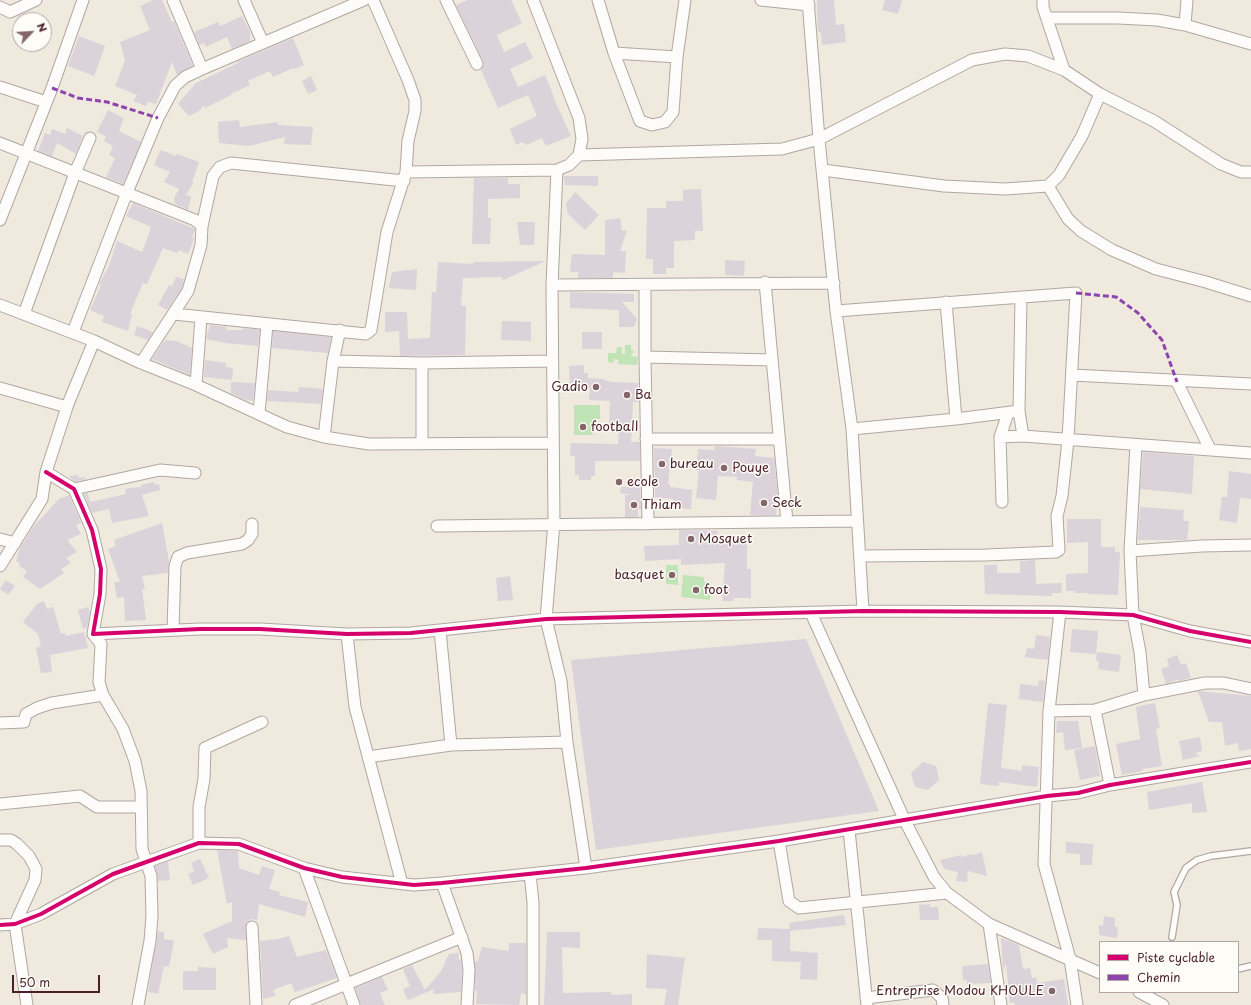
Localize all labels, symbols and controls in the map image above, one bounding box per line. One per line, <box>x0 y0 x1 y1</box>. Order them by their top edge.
north arrow <box>12 12 52 52</box>
text: N <box>33 20 52 35</box>
place label: Gadio <box>551 379 588 395</box>
marker: Gadio <box>591 382 601 392</box>
place label: Ba <box>635 387 652 403</box>
marker: Ba <box>622 390 632 400</box>
place label: football <box>591 419 638 435</box>
marker: football <box>578 422 588 432</box>
place label: bureau <box>670 456 714 472</box>
marker: bureau <box>657 459 667 469</box>
place label: Pouye <box>732 460 769 476</box>
marker: Pouye <box>719 463 729 473</box>
place label: ecole <box>627 474 659 490</box>
marker: ecole <box>614 477 624 487</box>
place label: Seck <box>772 495 802 511</box>
place label: Thiam <box>642 497 682 513</box>
marker: Seck <box>759 498 769 508</box>
marker: Thiam <box>629 500 639 510</box>
place label: Mosquet <box>699 531 752 547</box>
marker: Mosquet <box>686 534 696 544</box>
place label: basquet <box>614 567 664 583</box>
marker: basquet <box>667 570 677 580</box>
place label: foot <box>704 582 728 598</box>
marker: foot <box>691 585 701 595</box>
legend <box>1099 941 1239 993</box>
text: Piste cyclable <box>1137 948 1215 966</box>
scale bar <box>14 967 102 993</box>
text: Chemin <box>1137 968 1181 986</box>
text: 50 m <box>19 973 50 991</box>
place label: Entreprise Modou KHOULE <box>876 983 1044 999</box>
marker: Entreprise Modou KHOULE <box>1047 986 1057 996</box>

